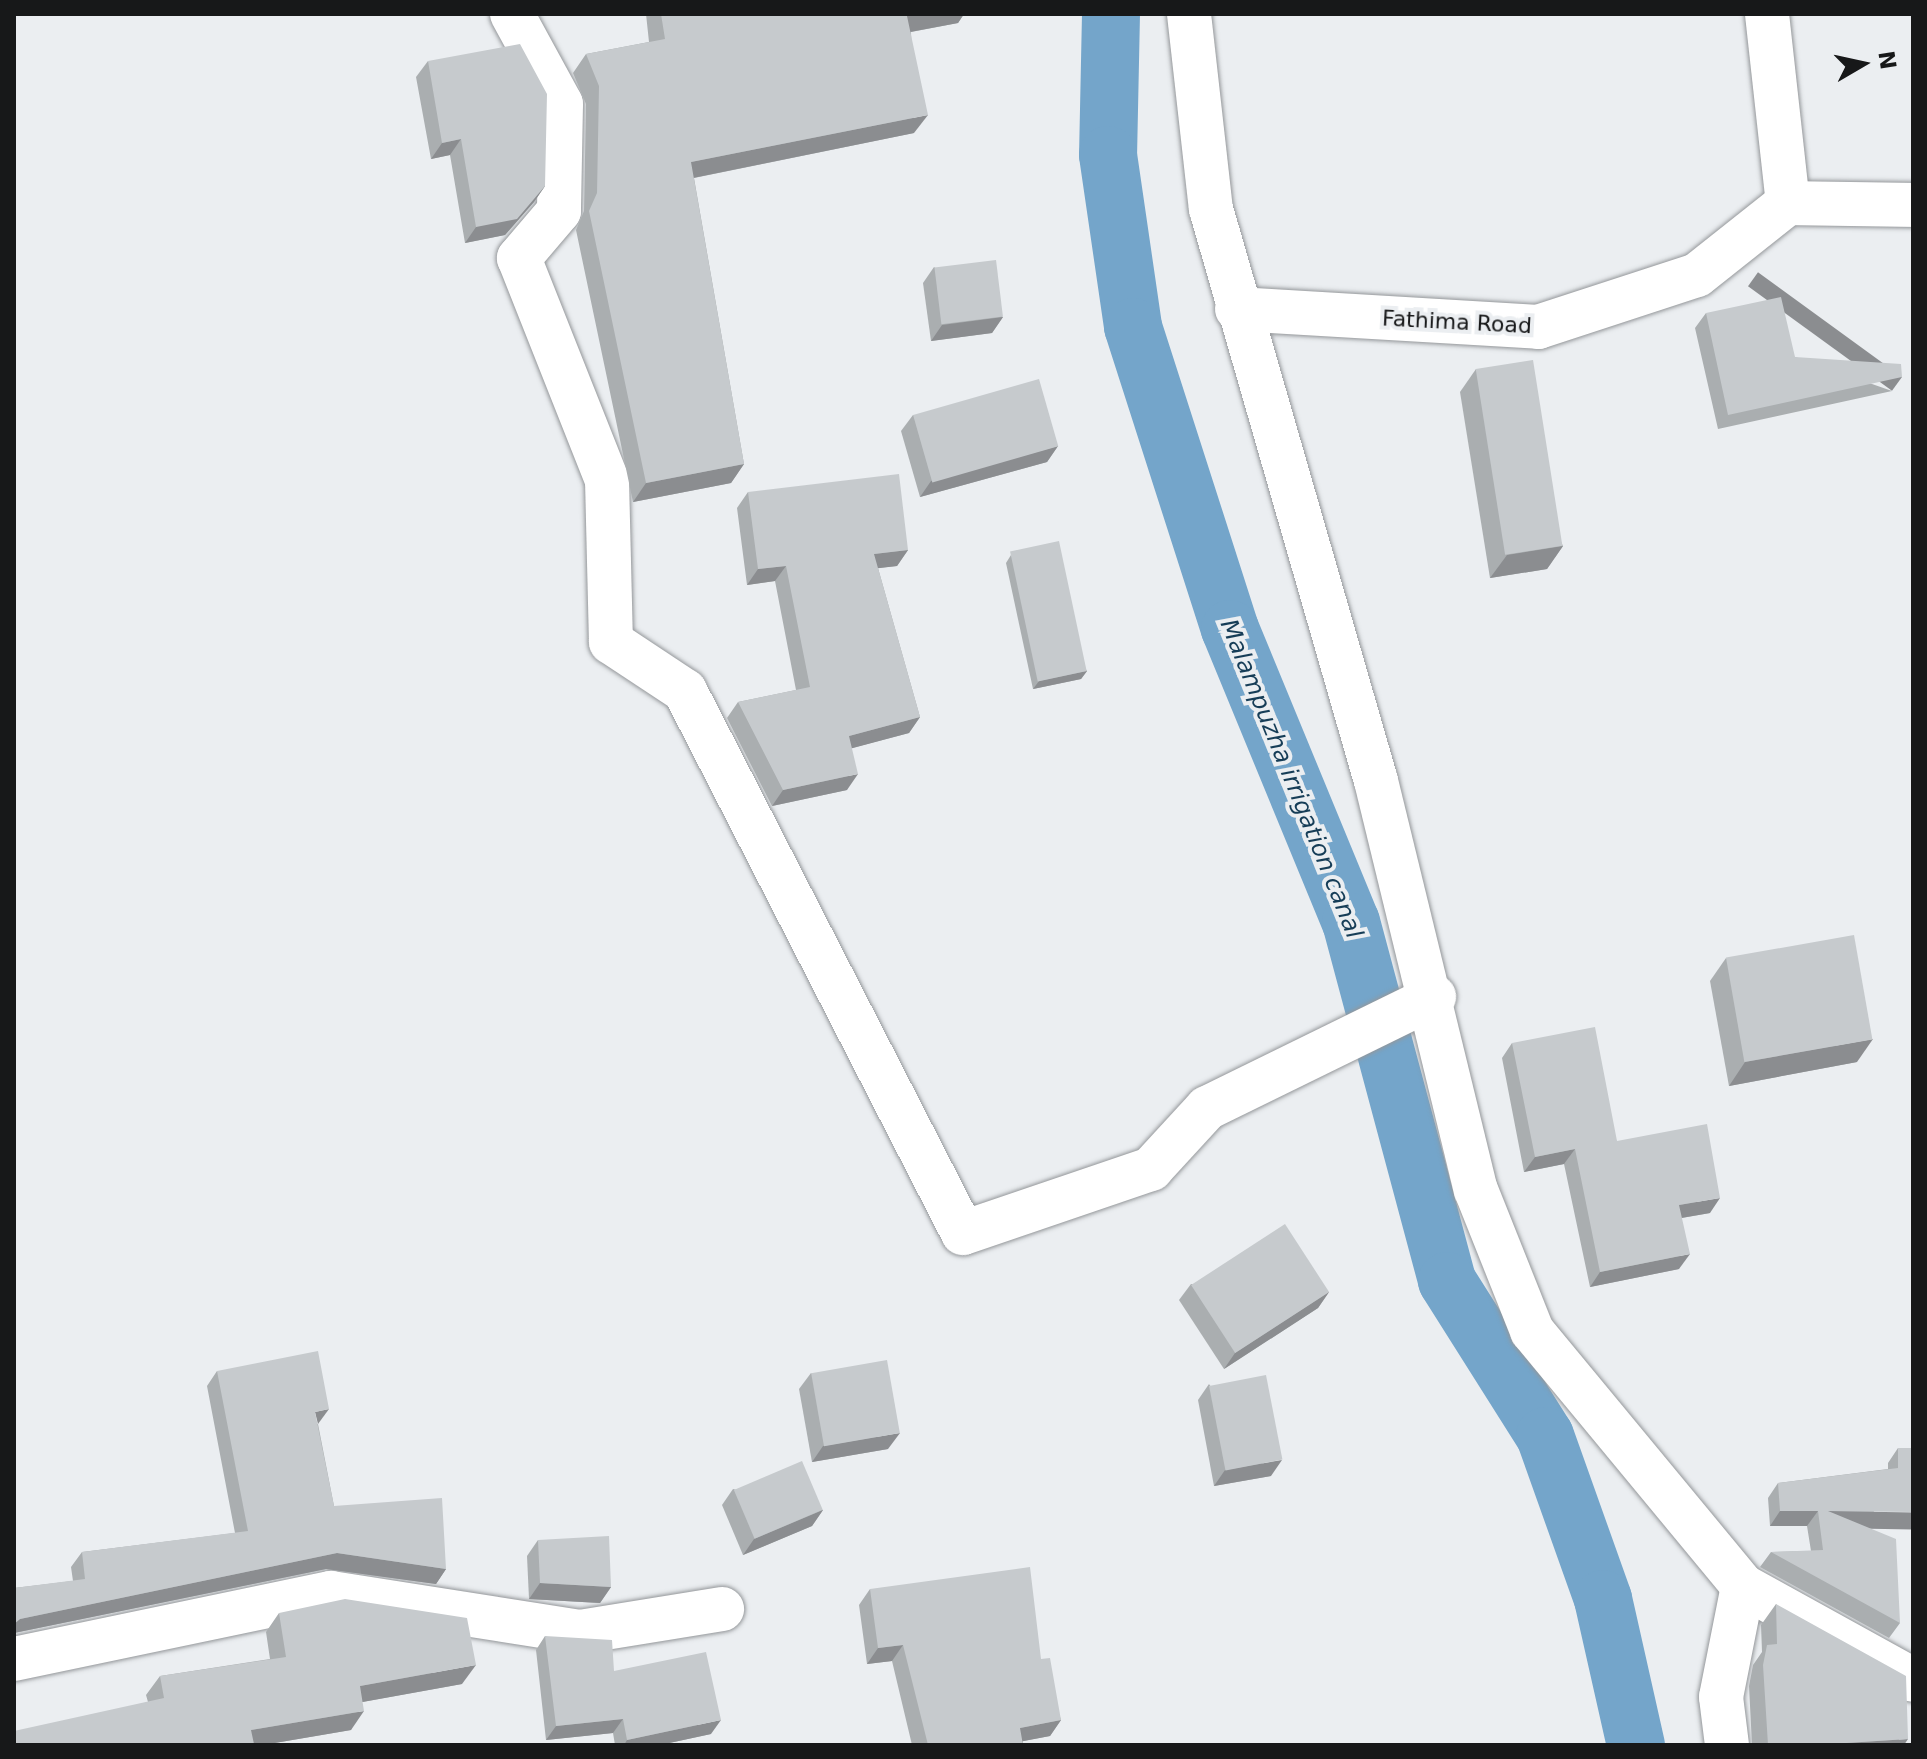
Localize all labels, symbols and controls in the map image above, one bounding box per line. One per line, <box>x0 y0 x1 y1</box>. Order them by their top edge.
north arrow <box>1823 24 1903 104</box>
text: N <box>1873 49 1901 71</box>
street label: Fathima Road <box>1381 305 1533 339</box>
water label: Malampuzha irrigation canal <box>1214 615 1368 943</box>

